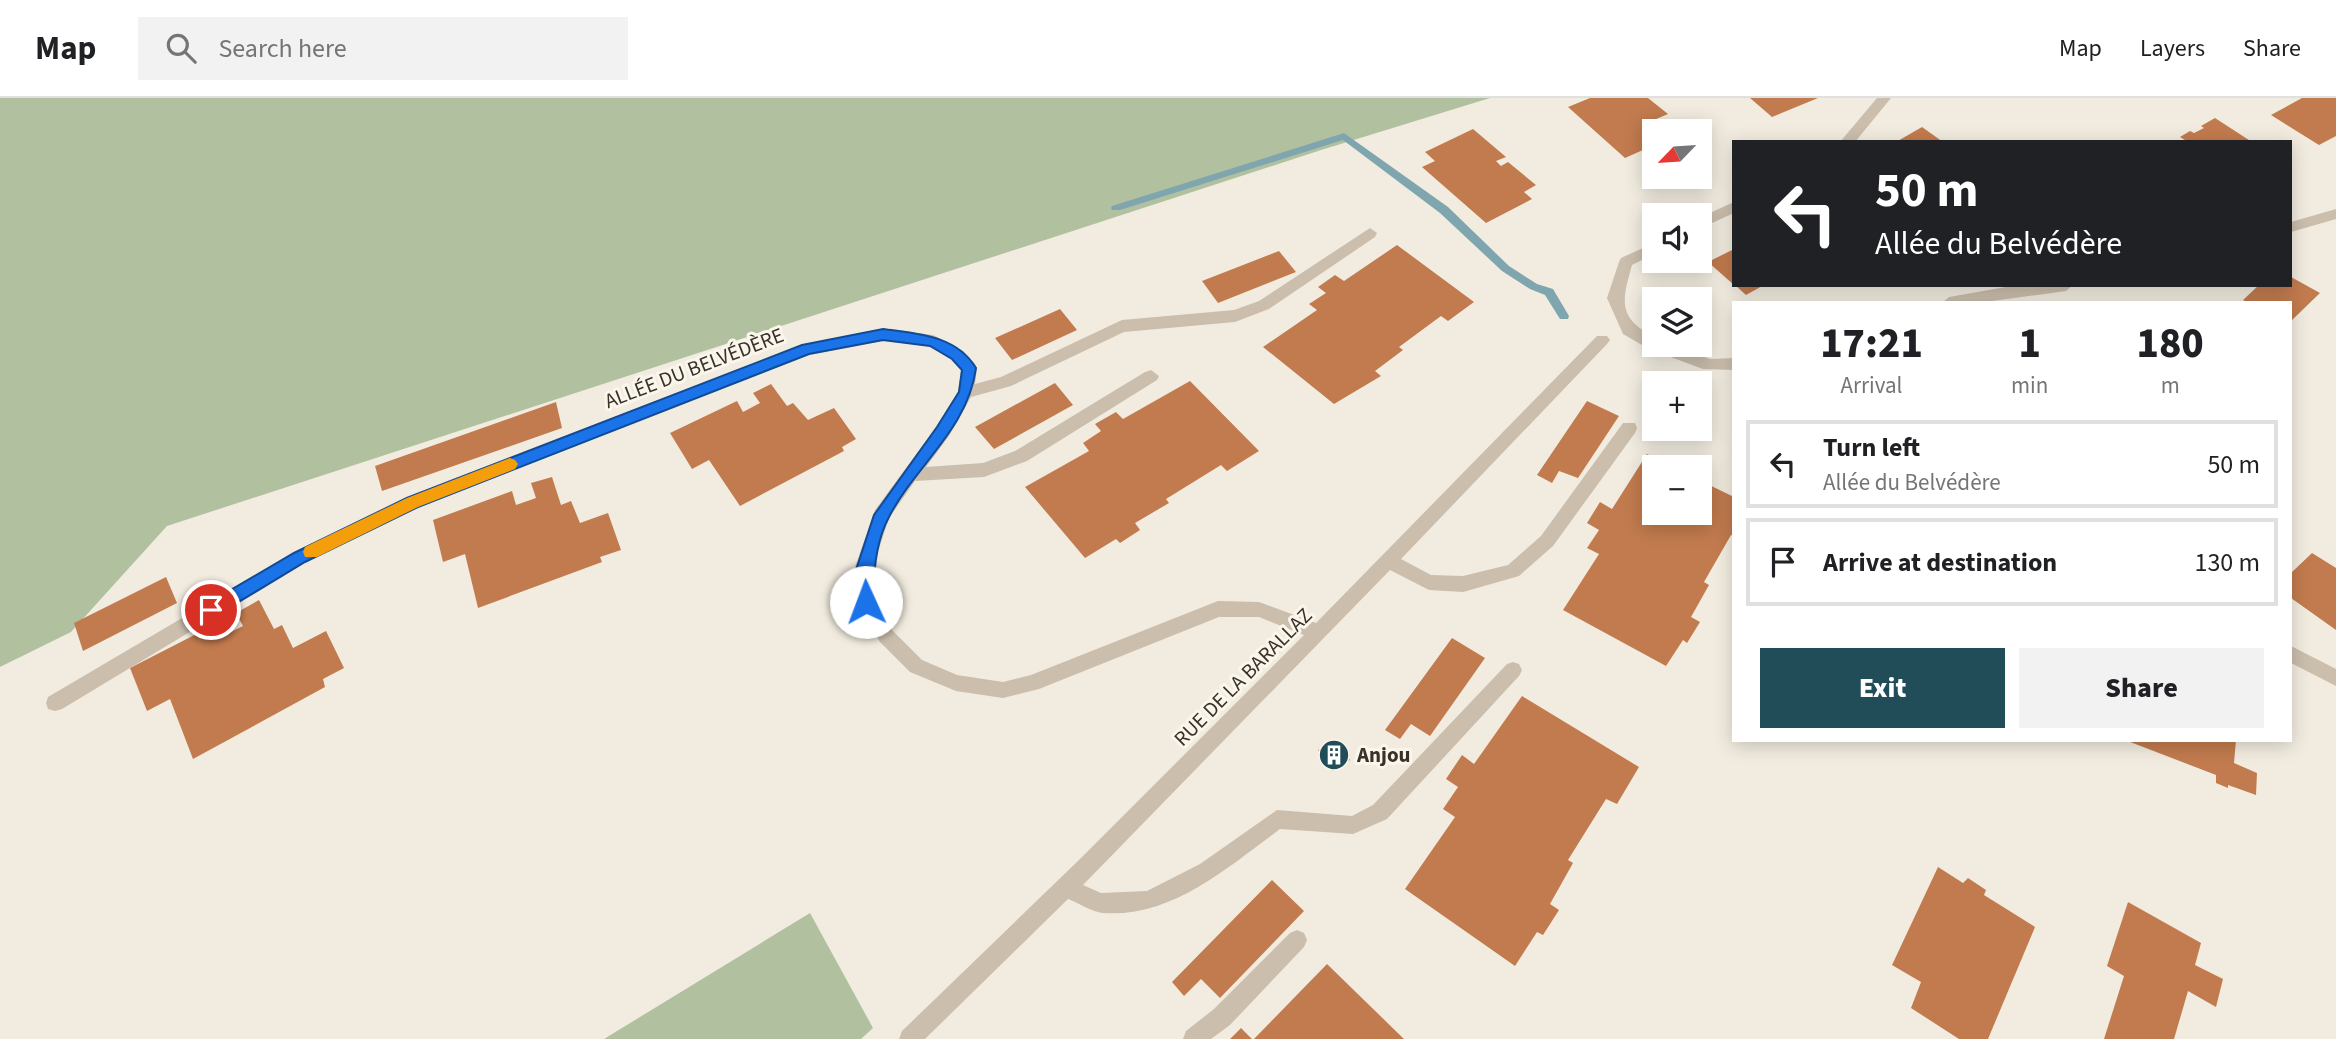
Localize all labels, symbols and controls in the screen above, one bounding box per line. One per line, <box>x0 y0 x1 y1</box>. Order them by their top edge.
search box <box>138 17 628 80</box>
text: Map <box>35 25 96 72</box>
icon: search <box>162 29 200 67</box>
text: Search here <box>218 30 347 67</box>
text: Map <box>2059 31 2102 66</box>
text: Layers <box>2140 31 2205 66</box>
text: Share <box>2243 31 2301 66</box>
north arrow <box>1642 119 1712 189</box>
map controls <box>1642 119 1712 525</box>
text: 50 m <box>1875 156 1979 226</box>
icon: left <box>1760 168 1851 259</box>
button: sound <box>1642 203 1712 273</box>
text: Allée du Belvédère <box>1875 221 2122 267</box>
button: layers <box>1642 287 1712 357</box>
text: 17:21 <box>1820 314 1923 374</box>
text: 1 <box>2018 314 2041 374</box>
text: 180 <box>2137 314 2204 374</box>
street label: ALLÉE DU BELVÉDÈRE <box>600 320 788 416</box>
text: Arrival <box>1841 369 1902 402</box>
text: min <box>2011 369 2048 402</box>
text: m <box>2161 369 2180 402</box>
button: + <box>1642 371 1712 441</box>
text: Turn left <box>1823 429 1920 466</box>
icon: left <box>1764 445 1802 483</box>
text: 50 m <box>2207 446 2260 483</box>
button: − <box>1642 455 1712 525</box>
text: Allée du Belvédère <box>1823 466 2001 499</box>
icon: arrive <box>1764 543 1802 581</box>
text: Arrive at destination <box>1823 544 2057 581</box>
text: 130 m <box>2194 544 2260 581</box>
position arrow <box>829 565 903 639</box>
pin <box>181 580 241 640</box>
icon: arrive <box>192 591 230 629</box>
street label: RUE DE LA BARALLAZ <box>1167 601 1319 753</box>
button: Exit <box>1760 648 2005 728</box>
button: Share <box>2019 648 2264 728</box>
building icon: Anjou <box>1317 738 1351 772</box>
place label: Anjou <box>1356 740 1410 770</box>

